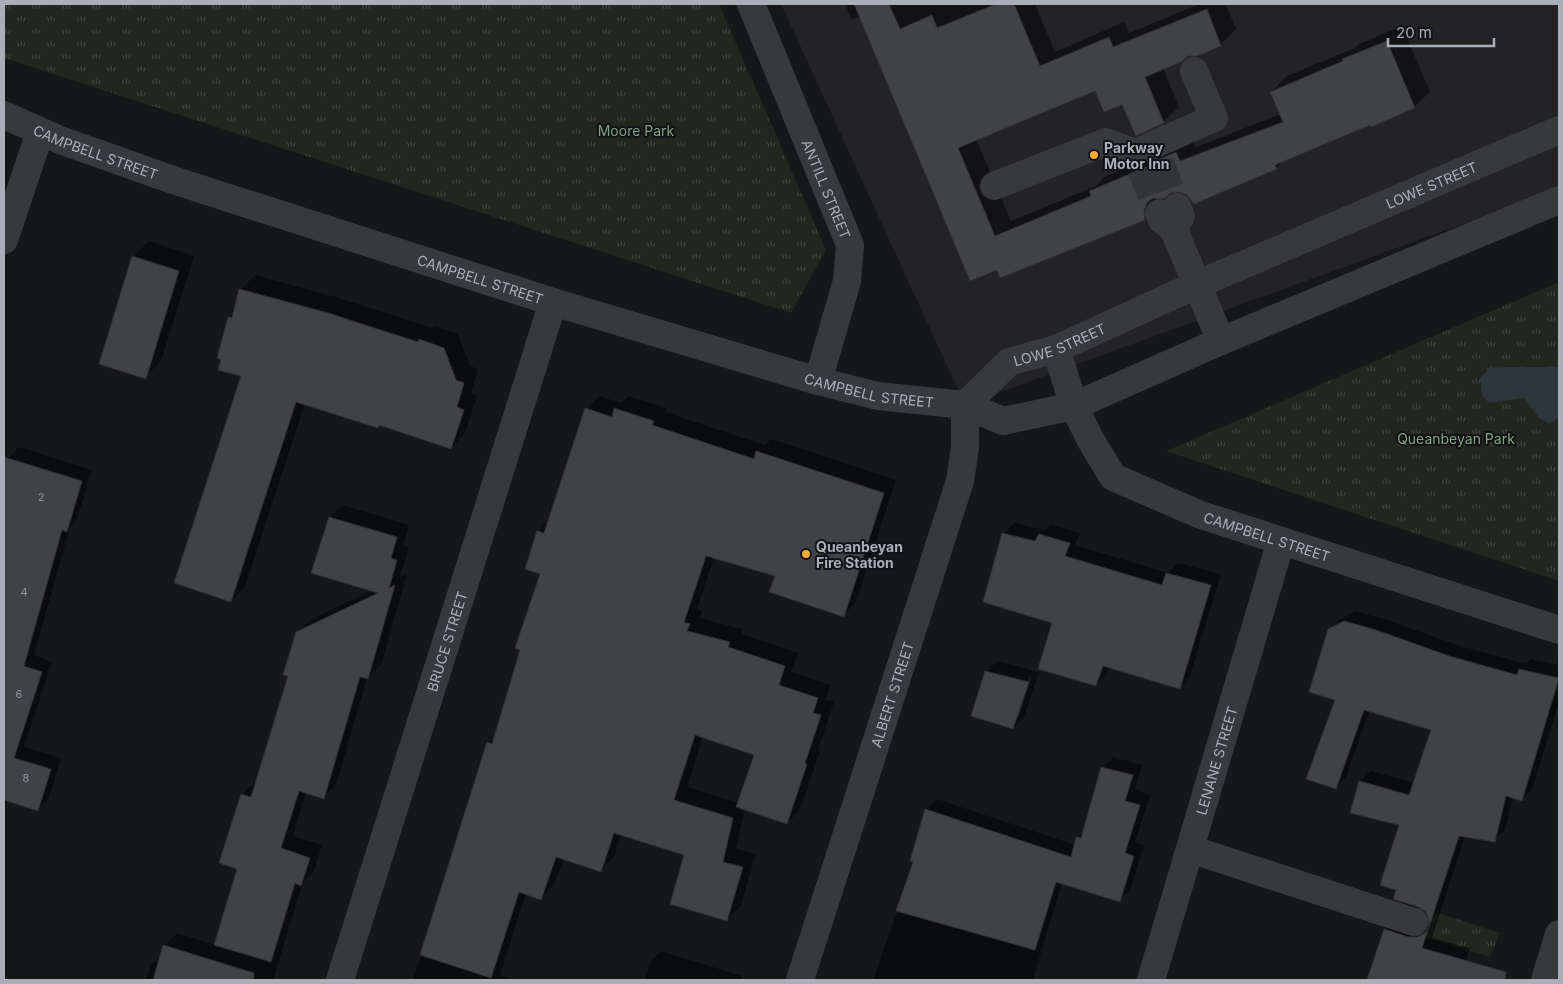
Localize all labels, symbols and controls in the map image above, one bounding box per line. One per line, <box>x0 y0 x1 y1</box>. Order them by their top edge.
scale bar <box>1388 15 1494 47</box>
text: 20 m <box>1396 23 1432 42</box>
street label: CAMPBELL STREET <box>31 121 160 182</box>
park label: Moore Park <box>598 122 675 139</box>
street label: ANTILL STREET <box>799 137 855 241</box>
place label: Parkway Motor Inn <box>1104 139 1170 172</box>
marker: Parkway Motor Inn <box>1088 149 1100 161</box>
street label: LOWE STREET <box>1383 158 1479 211</box>
street label: CAMPBELL STREET <box>415 250 546 307</box>
street label: LOWE STREET <box>1011 319 1108 369</box>
street label: CAMPBELL STREET <box>803 369 935 410</box>
park label: Queanbeyan Park <box>1397 430 1515 447</box>
house number: 2 <box>38 490 44 504</box>
street label: CAMPBELL STREET <box>1202 508 1332 564</box>
place label: Queanbeyan Fire Station <box>816 538 903 571</box>
marker: Queanbeyan Fire Station <box>800 548 812 560</box>
house number: 4 <box>20 585 28 599</box>
street label: BRUCE STREET <box>423 589 470 694</box>
street label: ALBERT STREET <box>867 639 917 749</box>
house number: 6 <box>16 687 23 701</box>
street label: LENANE STREET <box>1192 704 1240 817</box>
house number: 8 <box>23 771 30 785</box>

